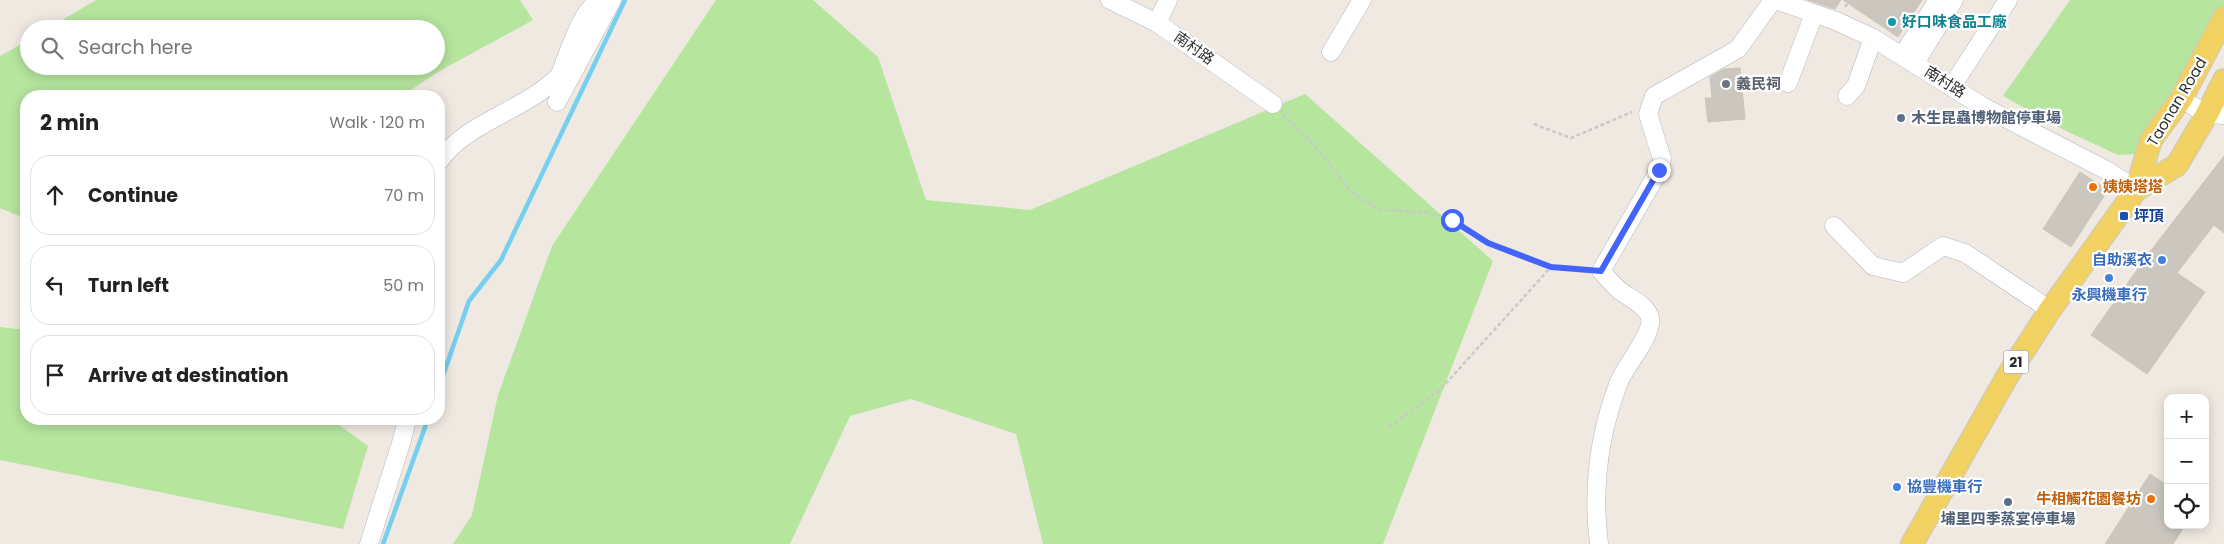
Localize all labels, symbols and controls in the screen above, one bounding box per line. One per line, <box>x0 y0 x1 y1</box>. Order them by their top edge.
place label: 好口味食品工廠 <box>1902 11 2007 32</box>
marker: 好口味食品工廠 <box>1886 16 1898 28</box>
search box <box>20 20 445 75</box>
street label: 南村路 <box>1170 26 1219 69</box>
icon: search <box>38 34 66 62</box>
text: Search here <box>78 34 192 61</box>
street label: Taonan Road <box>2142 53 2211 150</box>
street label: 南村路 <box>1921 61 1970 102</box>
place label: 義民祠 <box>1736 73 1781 94</box>
marker: 義民祠 <box>1720 78 1732 90</box>
place label: 木生昆蟲博物館停車場 <box>1911 107 2061 128</box>
text: 2 min <box>40 108 99 137</box>
text: Walk · 120 m <box>329 111 425 134</box>
marker: 木生昆蟲博物館停車場 <box>1895 112 1907 124</box>
route end <box>1648 159 1671 182</box>
place label: 姨姨塔塔 <box>2103 176 2163 197</box>
icon: ahead <box>41 181 69 209</box>
marker: 姨姨塔塔 <box>2087 181 2099 193</box>
text: Continue <box>88 182 178 209</box>
text: 70 m <box>384 184 424 207</box>
place label: 坪頂 <box>2134 205 2164 226</box>
route start <box>1441 209 1464 232</box>
marker: 坪頂 <box>2118 210 2130 222</box>
place label: 自助溪衣 <box>2092 249 2152 270</box>
marker: 自助溪衣 <box>2156 254 2168 266</box>
icon: left <box>41 271 69 299</box>
text: Turn left <box>88 272 169 299</box>
marker: 永興機車行 <box>2103 272 2115 284</box>
text: 50 m <box>383 274 424 297</box>
place label: 永興機車行 <box>2071 284 2147 305</box>
road number: 21 <box>2004 351 2028 374</box>
icon: arrive <box>41 361 69 389</box>
text: Arrive at destination <box>88 362 289 389</box>
map controls <box>2164 394 2209 529</box>
button: + <box>2164 394 2209 439</box>
button: − <box>2164 439 2209 484</box>
place label: 協豐機車行 <box>1907 476 1982 497</box>
marker: 協豐機車行 <box>1891 481 1903 493</box>
button: locate <box>2164 484 2209 529</box>
place label: 牛相觸花園餐坊 <box>2036 488 2141 509</box>
marker: 牛相觸花園餐坊 <box>2145 493 2157 505</box>
marker: 埔里四季蒸宴停車場 <box>2002 496 2014 508</box>
place label: 埔里四季蒸宴停車場 <box>1940 508 2076 529</box>

